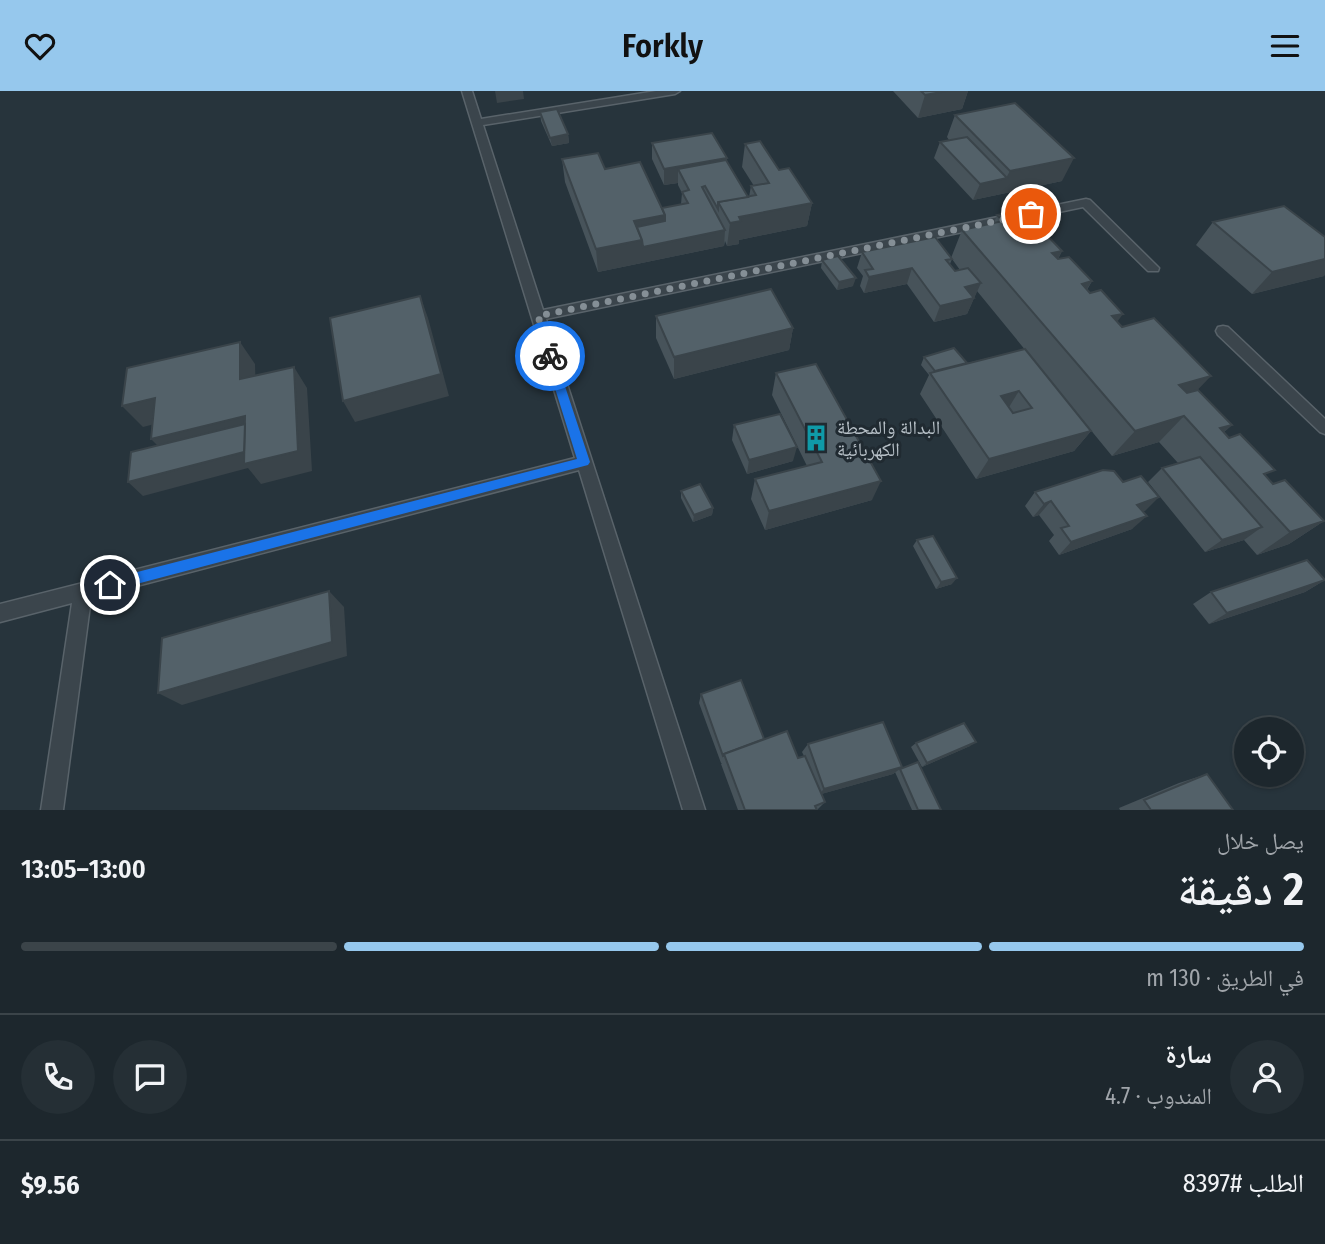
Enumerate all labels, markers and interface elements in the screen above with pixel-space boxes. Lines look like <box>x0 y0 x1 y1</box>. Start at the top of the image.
icon: heart <box>21 27 59 65</box>
text: Forkly <box>622 27 703 65</box>
icon: menu <box>1266 27 1304 65</box>
pin <box>1001 184 1061 244</box>
icon: bag <box>1012 195 1050 233</box>
courier <box>515 321 585 391</box>
icon: bike <box>531 337 569 375</box>
place label: البدالة والمحطة الكهربائية <box>837 416 940 461</box>
building icon: البدالة والمحطة الكهربائية <box>801 423 831 453</box>
pin <box>80 555 140 615</box>
icon: home <box>91 566 129 604</box>
map controls <box>1234 717 1304 787</box>
button: locate <box>1234 717 1304 787</box>
text: يصل خلال <box>1217 827 1304 855</box>
text: 13:00–13:05 <box>21 854 146 885</box>
text: 2 دقيقة <box>1177 862 1304 917</box>
text: في الطريق · 130 m <box>1146 964 1304 992</box>
text: سارة <box>1165 1039 1212 1070</box>
button: phone <box>21 1040 95 1114</box>
button: chat <box>113 1040 187 1114</box>
button: person <box>1230 1040 1304 1114</box>
text: المندوب · 4.7 <box>1105 1082 1212 1110</box>
text: الطلب #8397 <box>1183 1168 1304 1199</box>
text: $9.56 <box>21 1170 80 1201</box>

